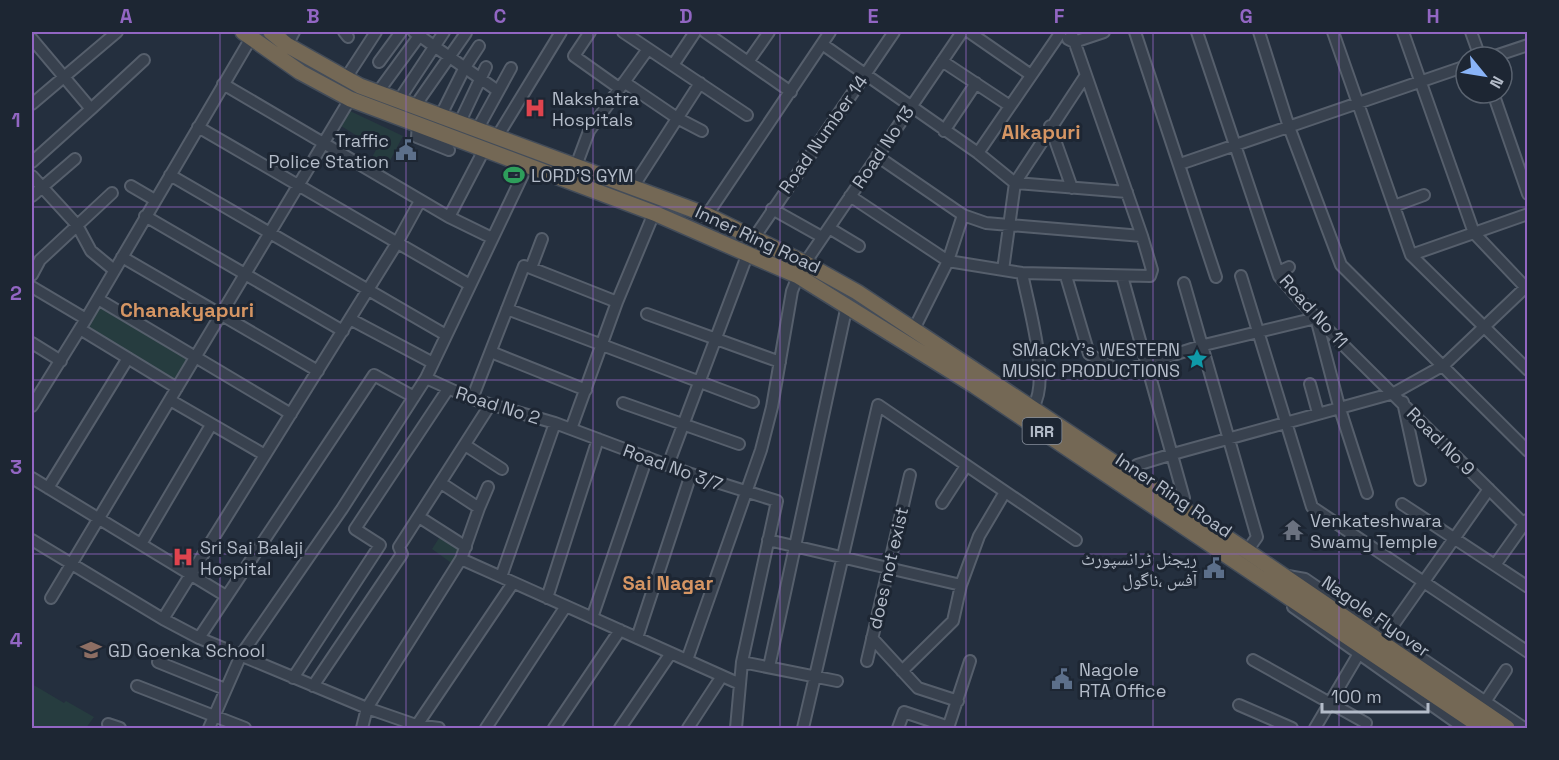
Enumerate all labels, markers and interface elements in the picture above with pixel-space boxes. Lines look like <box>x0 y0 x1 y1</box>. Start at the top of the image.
text: A <box>120 3 133 29</box>
text: B <box>306 3 320 29</box>
text: C <box>494 3 507 29</box>
text: D <box>679 3 693 29</box>
text: E <box>867 3 879 29</box>
text: F <box>1054 3 1065 29</box>
text: G <box>1239 3 1253 29</box>
text: H <box>1426 3 1440 29</box>
north arrow <box>1454 45 1514 105</box>
street label: Road Number 14 <box>774 70 872 198</box>
text: N <box>1485 72 1508 92</box>
place label: Nakshatra Hospitals <box>552 87 639 131</box>
hospital icon: Nakshatra Hospitals <box>523 96 547 120</box>
street label: Road No 13 <box>847 101 919 193</box>
text: 1 <box>11 107 21 133</box>
district label: Alkapuri <box>1002 119 1080 145</box>
place label: Traffic Police Station <box>269 129 389 173</box>
public building icon: Traffic Police Station <box>394 138 418 162</box>
sports icon: LORD'S GYM <box>502 163 526 187</box>
place label: LORD'S GYM <box>531 164 634 187</box>
street label: Inner Ring Road <box>692 200 824 278</box>
street label: Road No 11 <box>1275 269 1353 353</box>
text: 2 <box>10 280 22 306</box>
district label: Chanakyapuri <box>120 297 254 323</box>
place label: SMaCkY's WESTERN MUSIC PRODUCTIONS <box>1002 338 1180 382</box>
place icon: SMaCkY's WESTERN MUSIC PRODUCTIONS <box>1185 347 1209 371</box>
street label: Road No 2 <box>453 381 543 429</box>
street label: Road No 9 <box>1402 402 1480 480</box>
road number: IRR <box>1022 418 1062 444</box>
street label: Road No 3/7 <box>620 438 726 496</box>
street label: Inner Ring Road <box>1111 448 1237 542</box>
text: 3 <box>10 454 22 480</box>
street label: does not exist <box>863 505 913 631</box>
place label: Venkateshwara Swamy Temple <box>1310 509 1442 553</box>
temple icon: Venkateshwara Swamy Temple <box>1281 518 1305 542</box>
place label: Sri Sai Balaji Hospital <box>200 536 303 580</box>
hospital icon: Sri Sai Balaji Hospital <box>171 545 195 569</box>
place label: ریجنل ٹرانسپورٹ آفس ،ناگول <box>1081 547 1197 591</box>
public building icon: ریجنل ٹرانسپورٹ آفس ،ناگول <box>1202 556 1226 580</box>
district label: Sai Nagar <box>622 570 714 596</box>
street label: Nagole Flyover <box>1317 570 1435 662</box>
text: 4 <box>10 627 23 653</box>
school or university icon: GD Goenka School <box>79 638 103 662</box>
place label: GD Goenka School <box>108 639 265 662</box>
place label: Nagole RTA Office <box>1079 658 1166 702</box>
public building icon: Nagole RTA Office <box>1050 667 1074 691</box>
scale bar <box>1322 676 1428 714</box>
text: 100 m <box>1331 685 1382 708</box>

